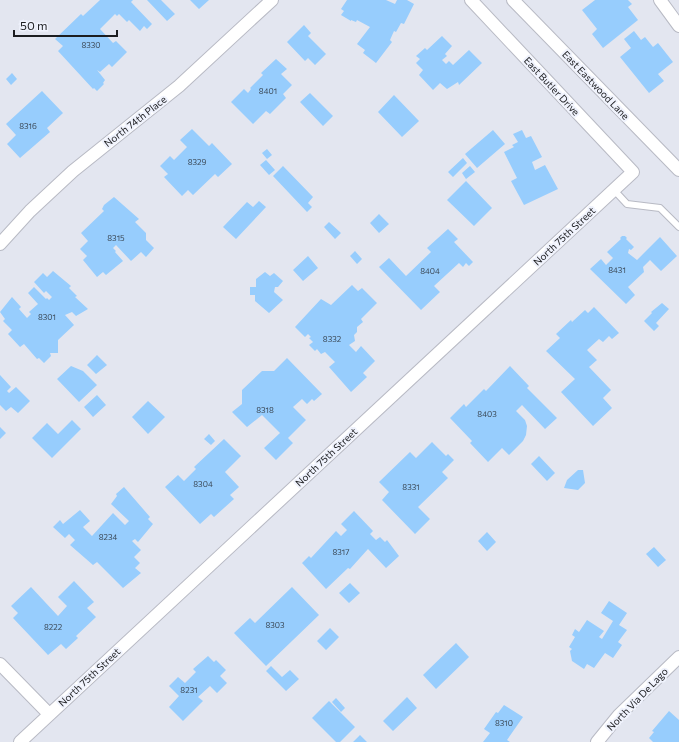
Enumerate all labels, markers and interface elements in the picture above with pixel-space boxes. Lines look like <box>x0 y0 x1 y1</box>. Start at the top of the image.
scale bar <box>14 12 117 38</box>
text: 50 m <box>20 18 48 32</box>
house number: 8330 <box>81 40 101 50</box>
street label: East Eastwood Lane <box>560 48 632 122</box>
street label: East Butler Drive <box>522 54 582 118</box>
house number: 8401 <box>259 86 277 96</box>
street label: North 74th Place <box>101 93 169 149</box>
house number: 8316 <box>19 121 37 131</box>
house number: 8329 <box>188 157 206 167</box>
street label: North 75th Street <box>531 204 597 268</box>
house number: 8315 <box>107 233 125 243</box>
house number: 8431 <box>608 265 626 275</box>
house number: 8404 <box>420 266 440 276</box>
house number: 8301 <box>38 312 56 322</box>
house number: 8332 <box>323 334 342 344</box>
house number: 8318 <box>256 405 274 415</box>
house number: 8403 <box>477 409 497 419</box>
street label: North 75th Street <box>293 425 359 489</box>
house number: 8304 <box>193 479 213 489</box>
house number: 8331 <box>402 482 420 492</box>
house number: 8234 <box>99 532 118 542</box>
house number: 8317 <box>332 547 350 557</box>
house number: 8303 <box>265 620 285 630</box>
house number: 8222 <box>44 622 63 632</box>
street label: North 75th Street <box>56 645 122 709</box>
street label: North Via De Lago <box>604 665 670 733</box>
house number: 8231 <box>180 685 198 695</box>
house number: 8310 <box>495 718 513 728</box>

